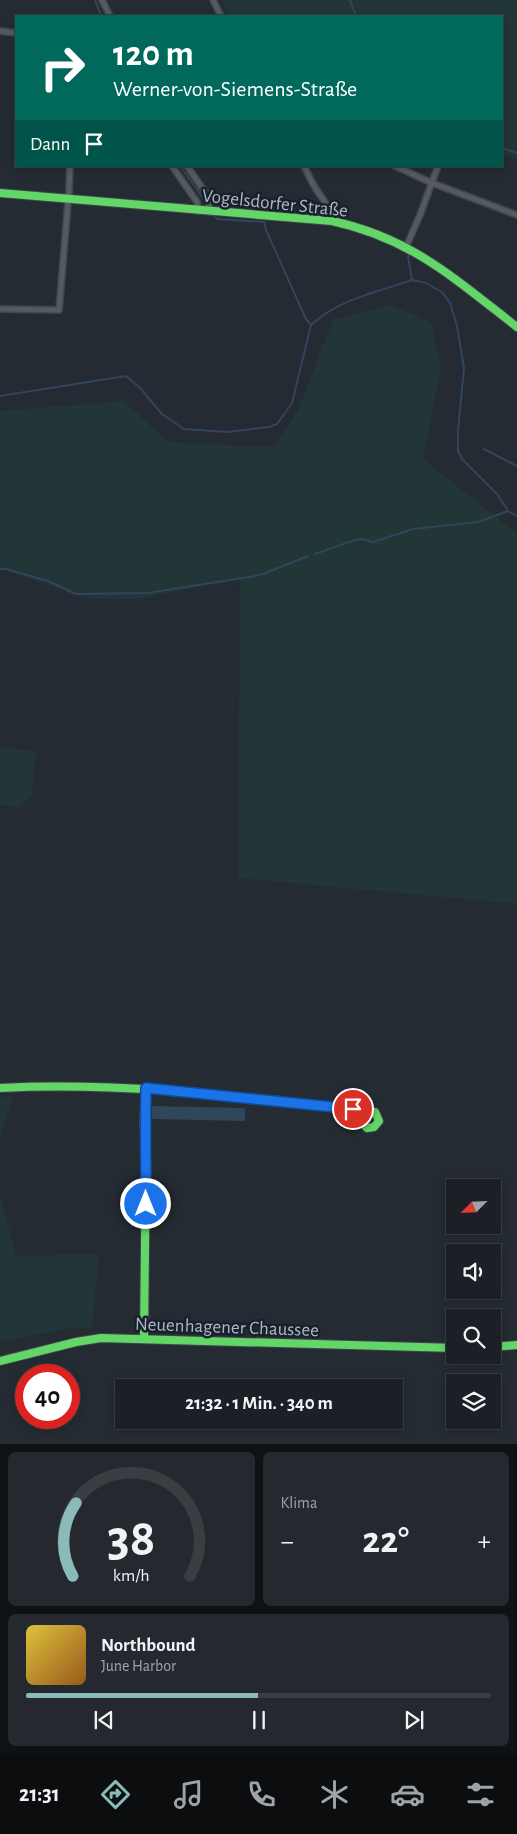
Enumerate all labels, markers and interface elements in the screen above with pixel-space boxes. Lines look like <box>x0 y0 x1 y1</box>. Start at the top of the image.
icon: right <box>30 35 95 100</box>
text: 120 m <box>113 37 194 72</box>
text: Werner-von-Siemens-Straße <box>113 78 357 100</box>
icon: arrive <box>80 130 108 158</box>
text: Dann <box>30 135 70 154</box>
street label: Vogelsdorfer Straße <box>201 186 349 221</box>
pin <box>332 1088 374 1130</box>
icon: arrive <box>339 1095 367 1123</box>
position arrow <box>119 1177 171 1229</box>
north arrow <box>446 1179 501 1234</box>
map controls <box>446 1179 501 1429</box>
button: sound <box>446 1244 501 1299</box>
button: search <box>446 1309 501 1364</box>
street label: Neuenhagener Chaussee <box>135 1315 319 1340</box>
speed limit sign: 40 <box>15 1364 80 1429</box>
button: layers <box>446 1374 501 1429</box>
text: 21:32 · 1 Min. · 340 m <box>185 1394 333 1413</box>
text: Klima <box>281 1495 317 1511</box>
text: 38 <box>107 1513 155 1565</box>
text: 22° <box>362 1522 409 1560</box>
text: − <box>281 1528 294 1556</box>
text: + <box>478 1528 491 1556</box>
text: km/h <box>113 1567 150 1585</box>
text: Northbound <box>101 1636 196 1655</box>
text: June Harbor <box>101 1658 176 1674</box>
icon: previous <box>90 1706 118 1734</box>
icon: pause <box>245 1706 273 1734</box>
icon: next <box>400 1706 428 1734</box>
icon: directions <box>98 1777 133 1812</box>
icon: music <box>171 1777 206 1812</box>
icon: phone <box>244 1777 279 1812</box>
icon: climate <box>317 1777 352 1812</box>
icon: car <box>390 1777 425 1812</box>
icon: filters <box>463 1777 498 1812</box>
text: 21:31 <box>19 1783 60 1805</box>

